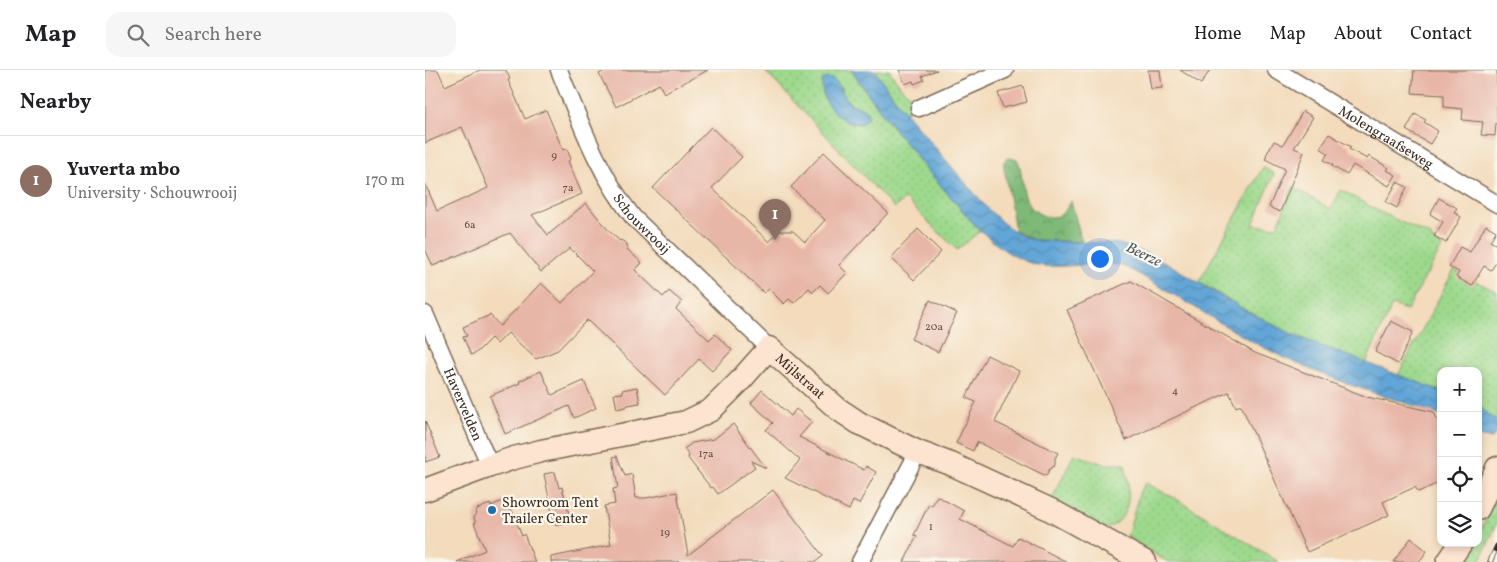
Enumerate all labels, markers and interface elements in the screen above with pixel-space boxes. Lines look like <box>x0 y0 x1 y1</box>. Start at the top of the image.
search box <box>106 12 456 57</box>
text: Map <box>25 18 76 52</box>
icon: search <box>124 21 152 49</box>
text: Search here <box>164 22 262 48</box>
text: Home <box>1194 22 1242 47</box>
text: Map <box>1270 22 1306 47</box>
text: About <box>1334 22 1382 47</box>
text: Contact <box>1410 22 1472 47</box>
text: Nearby <box>20 88 91 117</box>
street label: Molengraafseweg <box>1334 102 1437 174</box>
house number: 9 <box>551 149 557 164</box>
text: Yuverta mbo <box>67 157 180 183</box>
text: 1 <box>33 170 39 192</box>
text: 170 m <box>365 170 405 192</box>
house number: 7a <box>563 181 574 196</box>
text: University · Schouwrooij <box>67 183 237 205</box>
street label: Schouwrooij <box>608 190 674 259</box>
pin: 1 <box>759 199 791 240</box>
house number: 6a <box>464 218 476 233</box>
water label: Beerze <box>1122 238 1165 273</box>
your location <box>1087 246 1113 272</box>
house number: 20a <box>925 320 943 335</box>
street label: Mijlstraat <box>770 350 829 404</box>
street label: Havervelden <box>438 365 486 444</box>
map controls <box>1437 367 1482 547</box>
button: + <box>1437 367 1482 412</box>
house number: 4 <box>1172 384 1179 399</box>
button: − <box>1437 412 1482 457</box>
house number: 17a <box>698 447 714 462</box>
button: locate <box>1437 457 1482 502</box>
place label: Showroom Tent Trailer Center <box>502 494 599 529</box>
button: layers <box>1437 502 1482 547</box>
marker: Showroom Tent Trailer Center <box>486 504 498 516</box>
house number: 1 <box>929 520 933 535</box>
house number: 19 <box>660 526 670 541</box>

